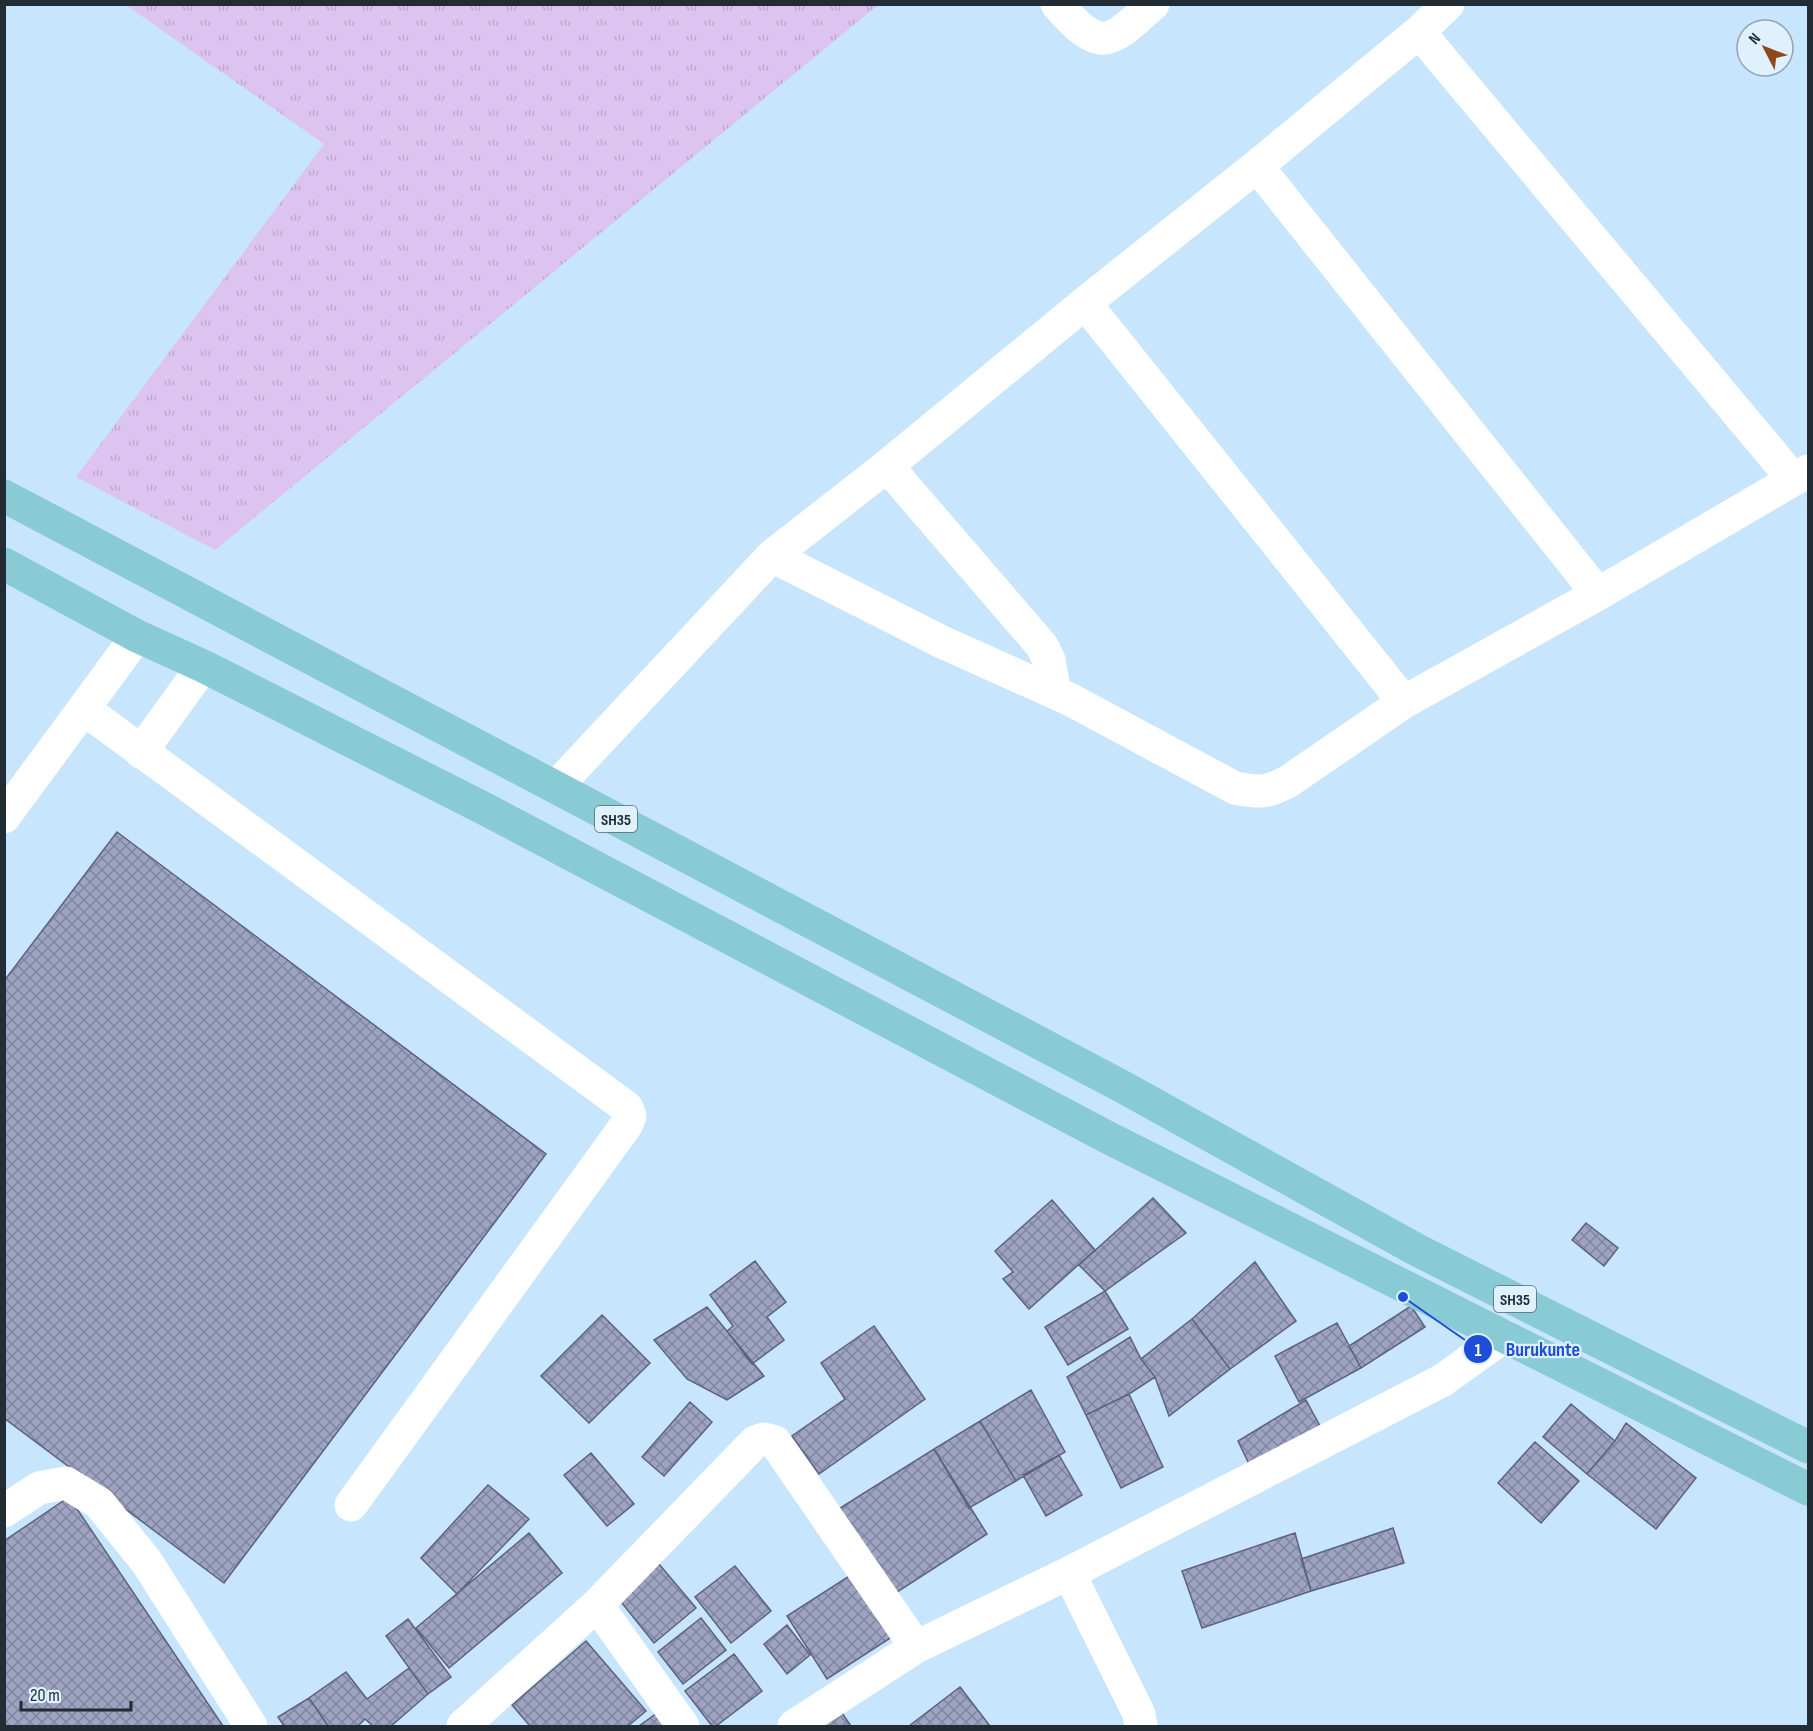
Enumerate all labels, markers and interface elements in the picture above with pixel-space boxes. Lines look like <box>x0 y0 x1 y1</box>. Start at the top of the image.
north arrow <box>1735 18 1795 78</box>
text: N <box>1745 29 1765 48</box>
road number: SH35 <box>595 806 637 832</box>
road number: SH35 <box>1494 1286 1536 1312</box>
callout: Burukunte <box>1463 1330 1592 1368</box>
text: Burukunte <box>1506 1338 1580 1362</box>
text: 1 <box>1474 1340 1482 1361</box>
scale bar <box>21 1674 130 1712</box>
text: 20 m <box>30 1685 60 1706</box>

